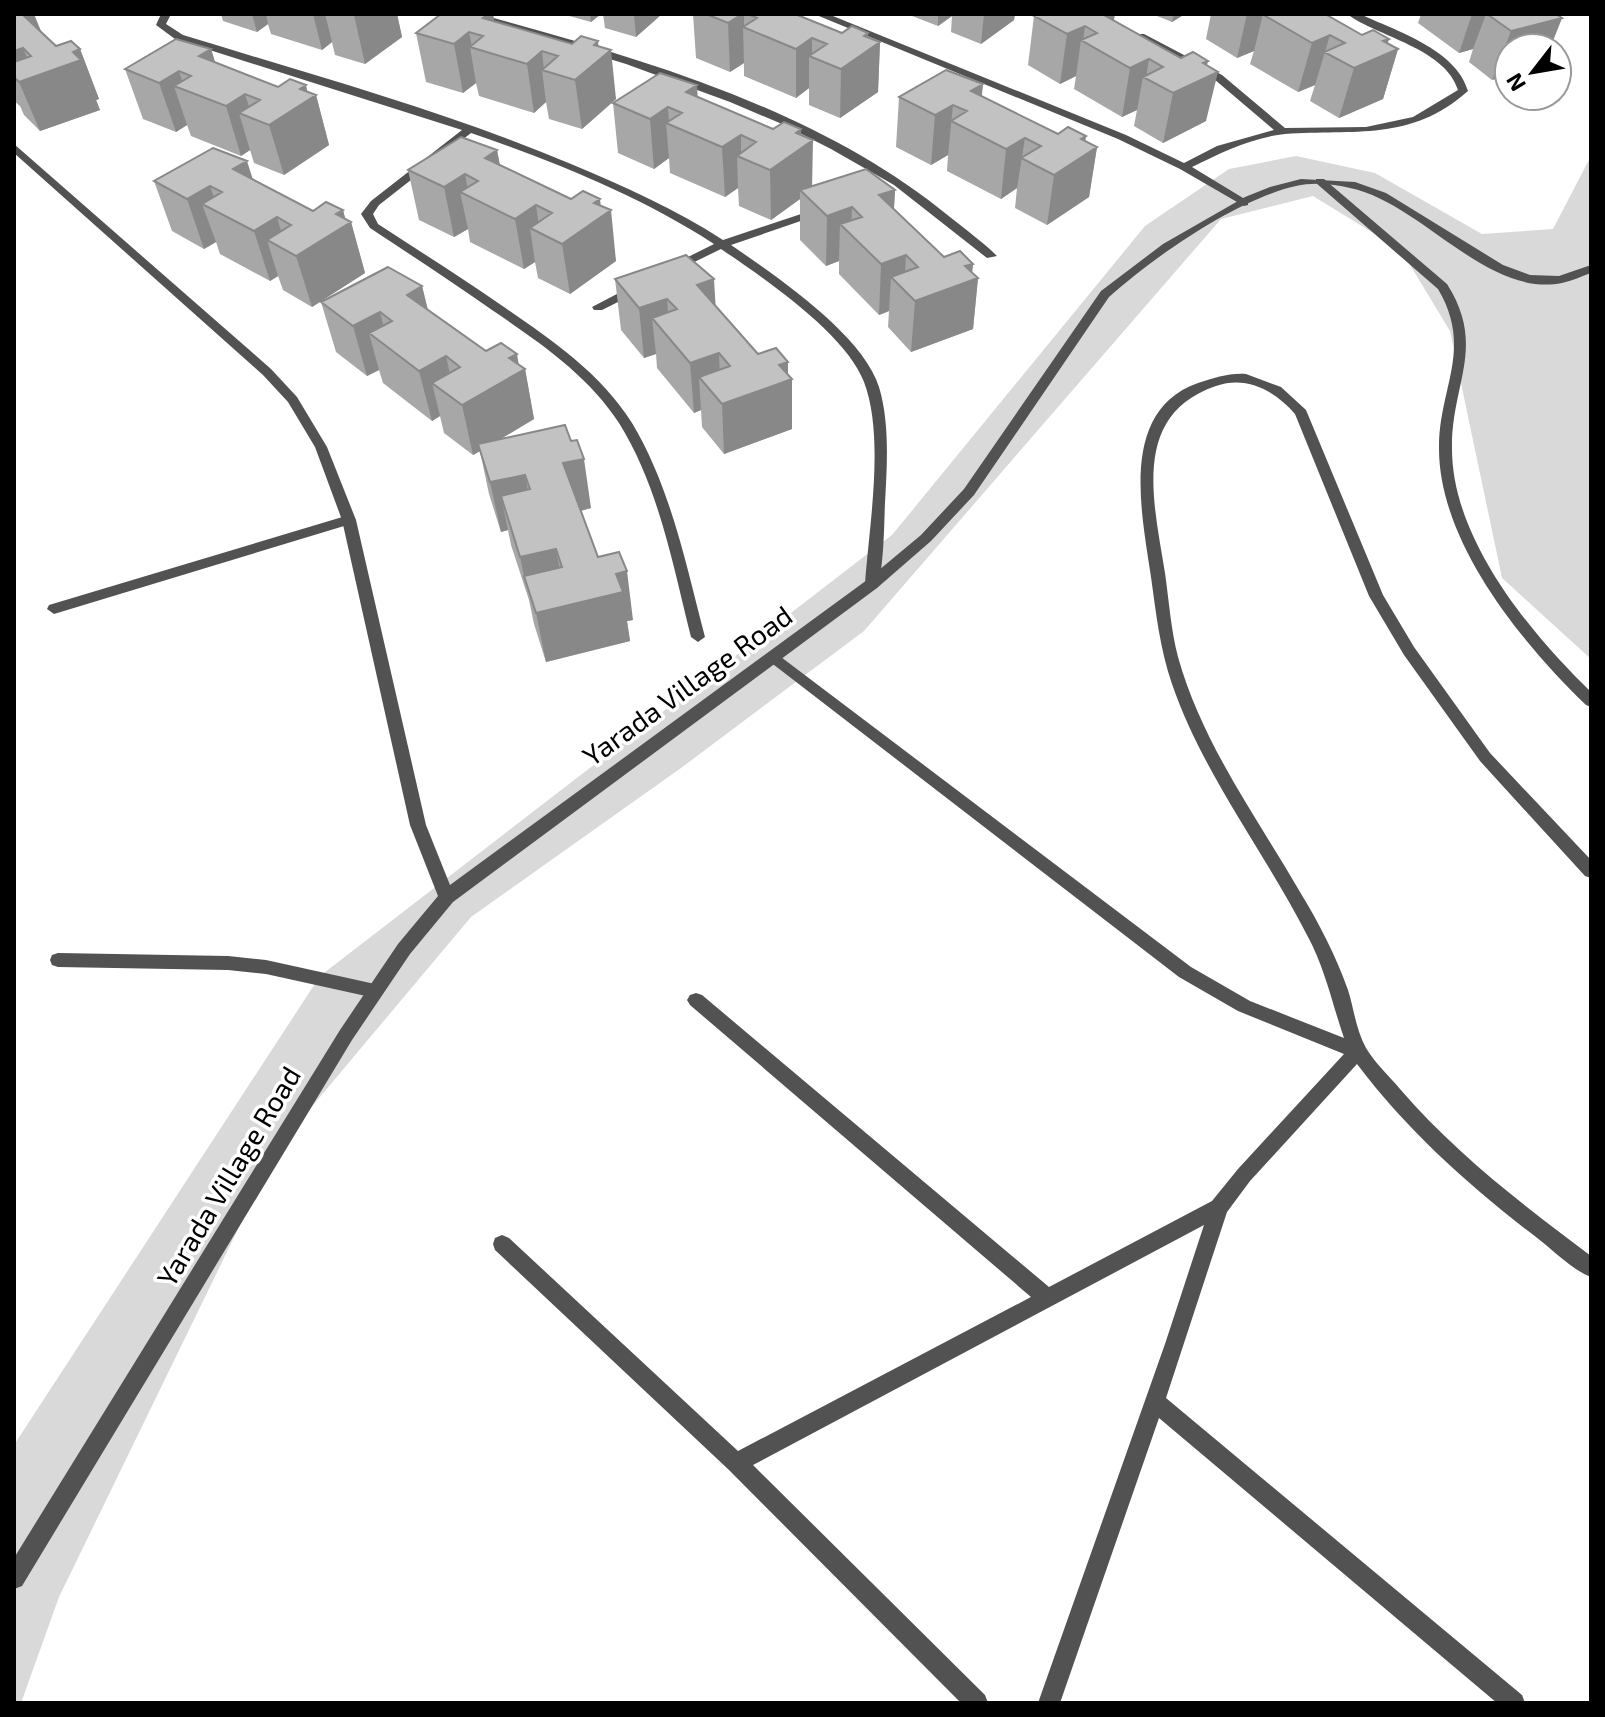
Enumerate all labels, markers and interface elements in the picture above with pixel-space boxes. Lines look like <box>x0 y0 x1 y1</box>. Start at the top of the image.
north arrow <box>1493 32 1573 112</box>
text: N <box>1500 69 1530 96</box>
street label: Yarada Village Road <box>576 598 798 772</box>
street label: Yarada Village Road <box>149 1060 307 1292</box>

